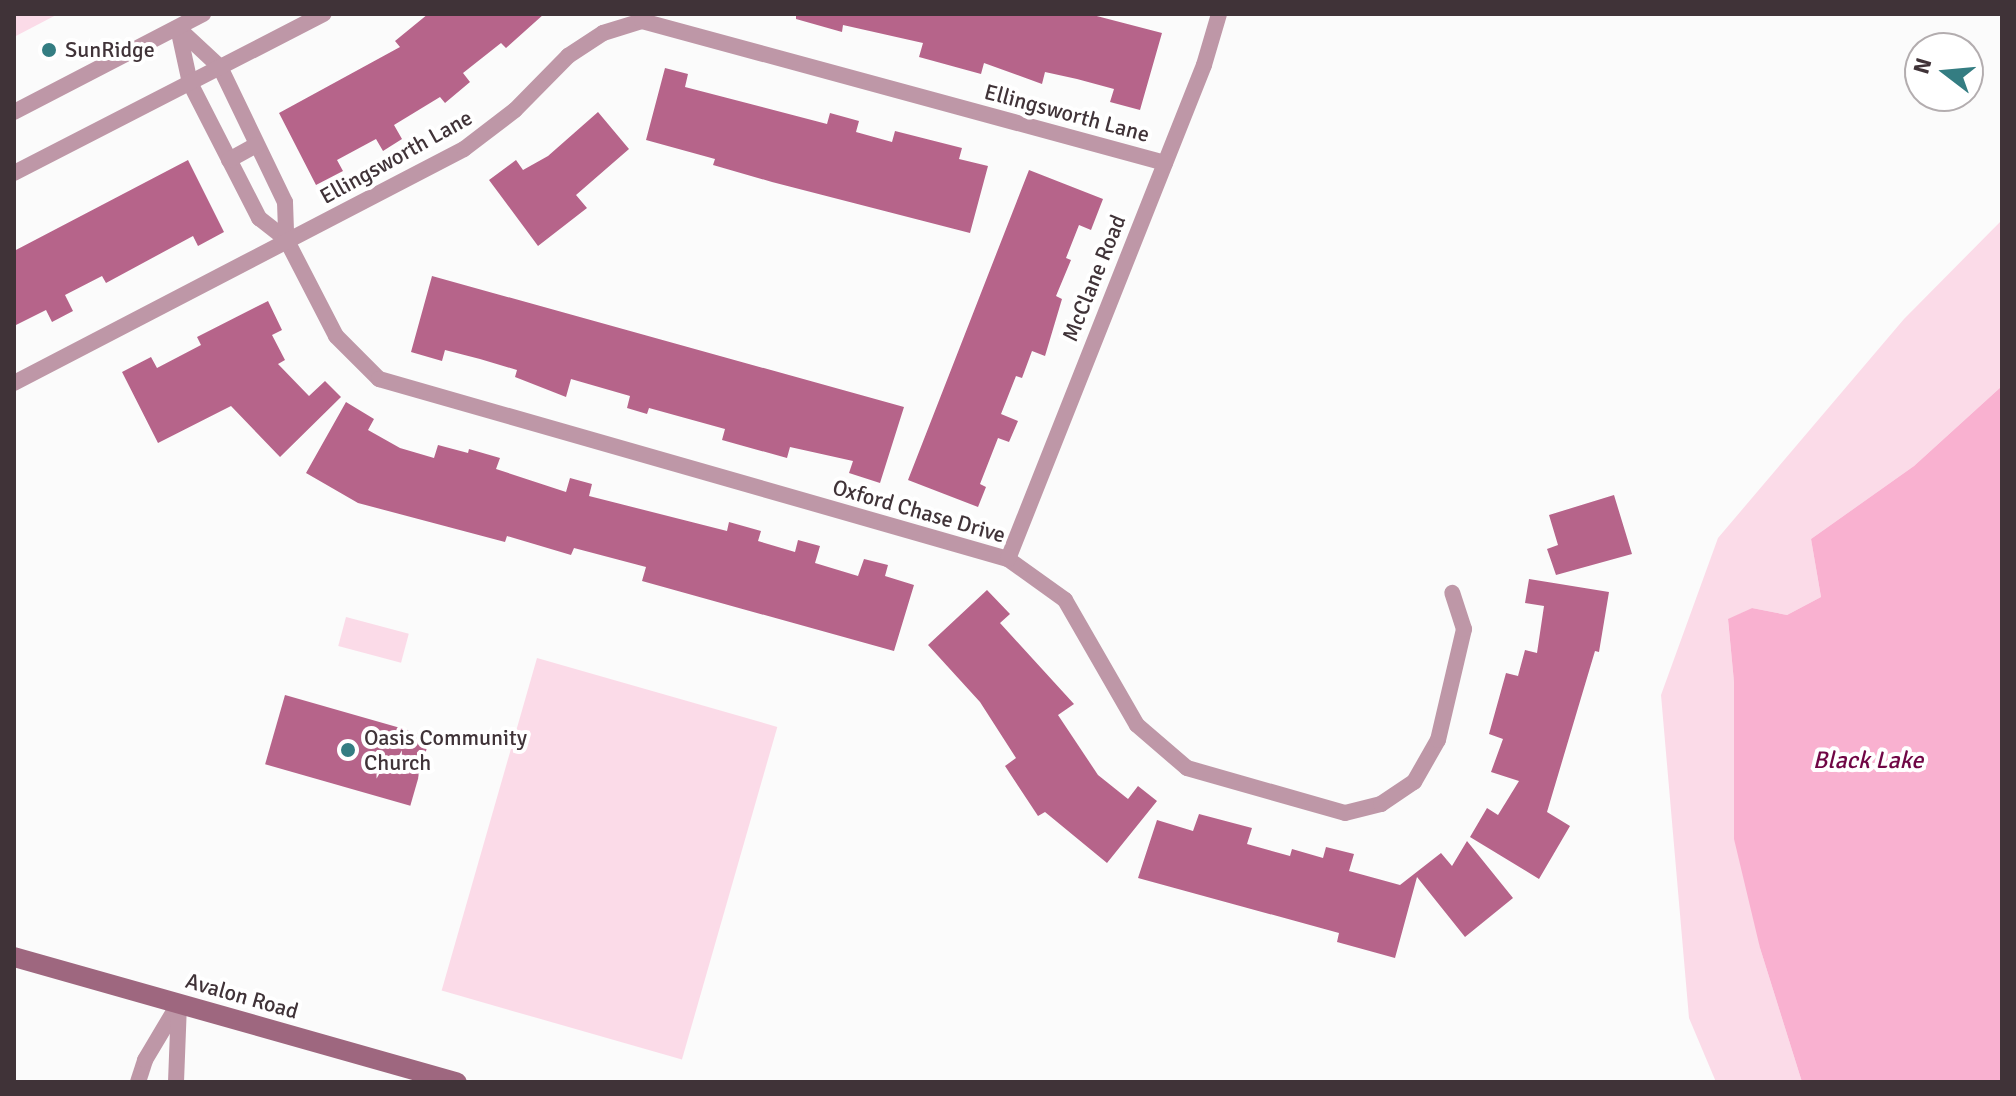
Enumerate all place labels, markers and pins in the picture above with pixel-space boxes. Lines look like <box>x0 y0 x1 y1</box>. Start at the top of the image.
place label: SunRidge <box>65 37 155 63</box>
marker: SunRidge <box>40 41 58 59</box>
place label: Oasis Community Church <box>364 724 527 776</box>
marker: Oasis Community Church <box>339 741 357 759</box>

